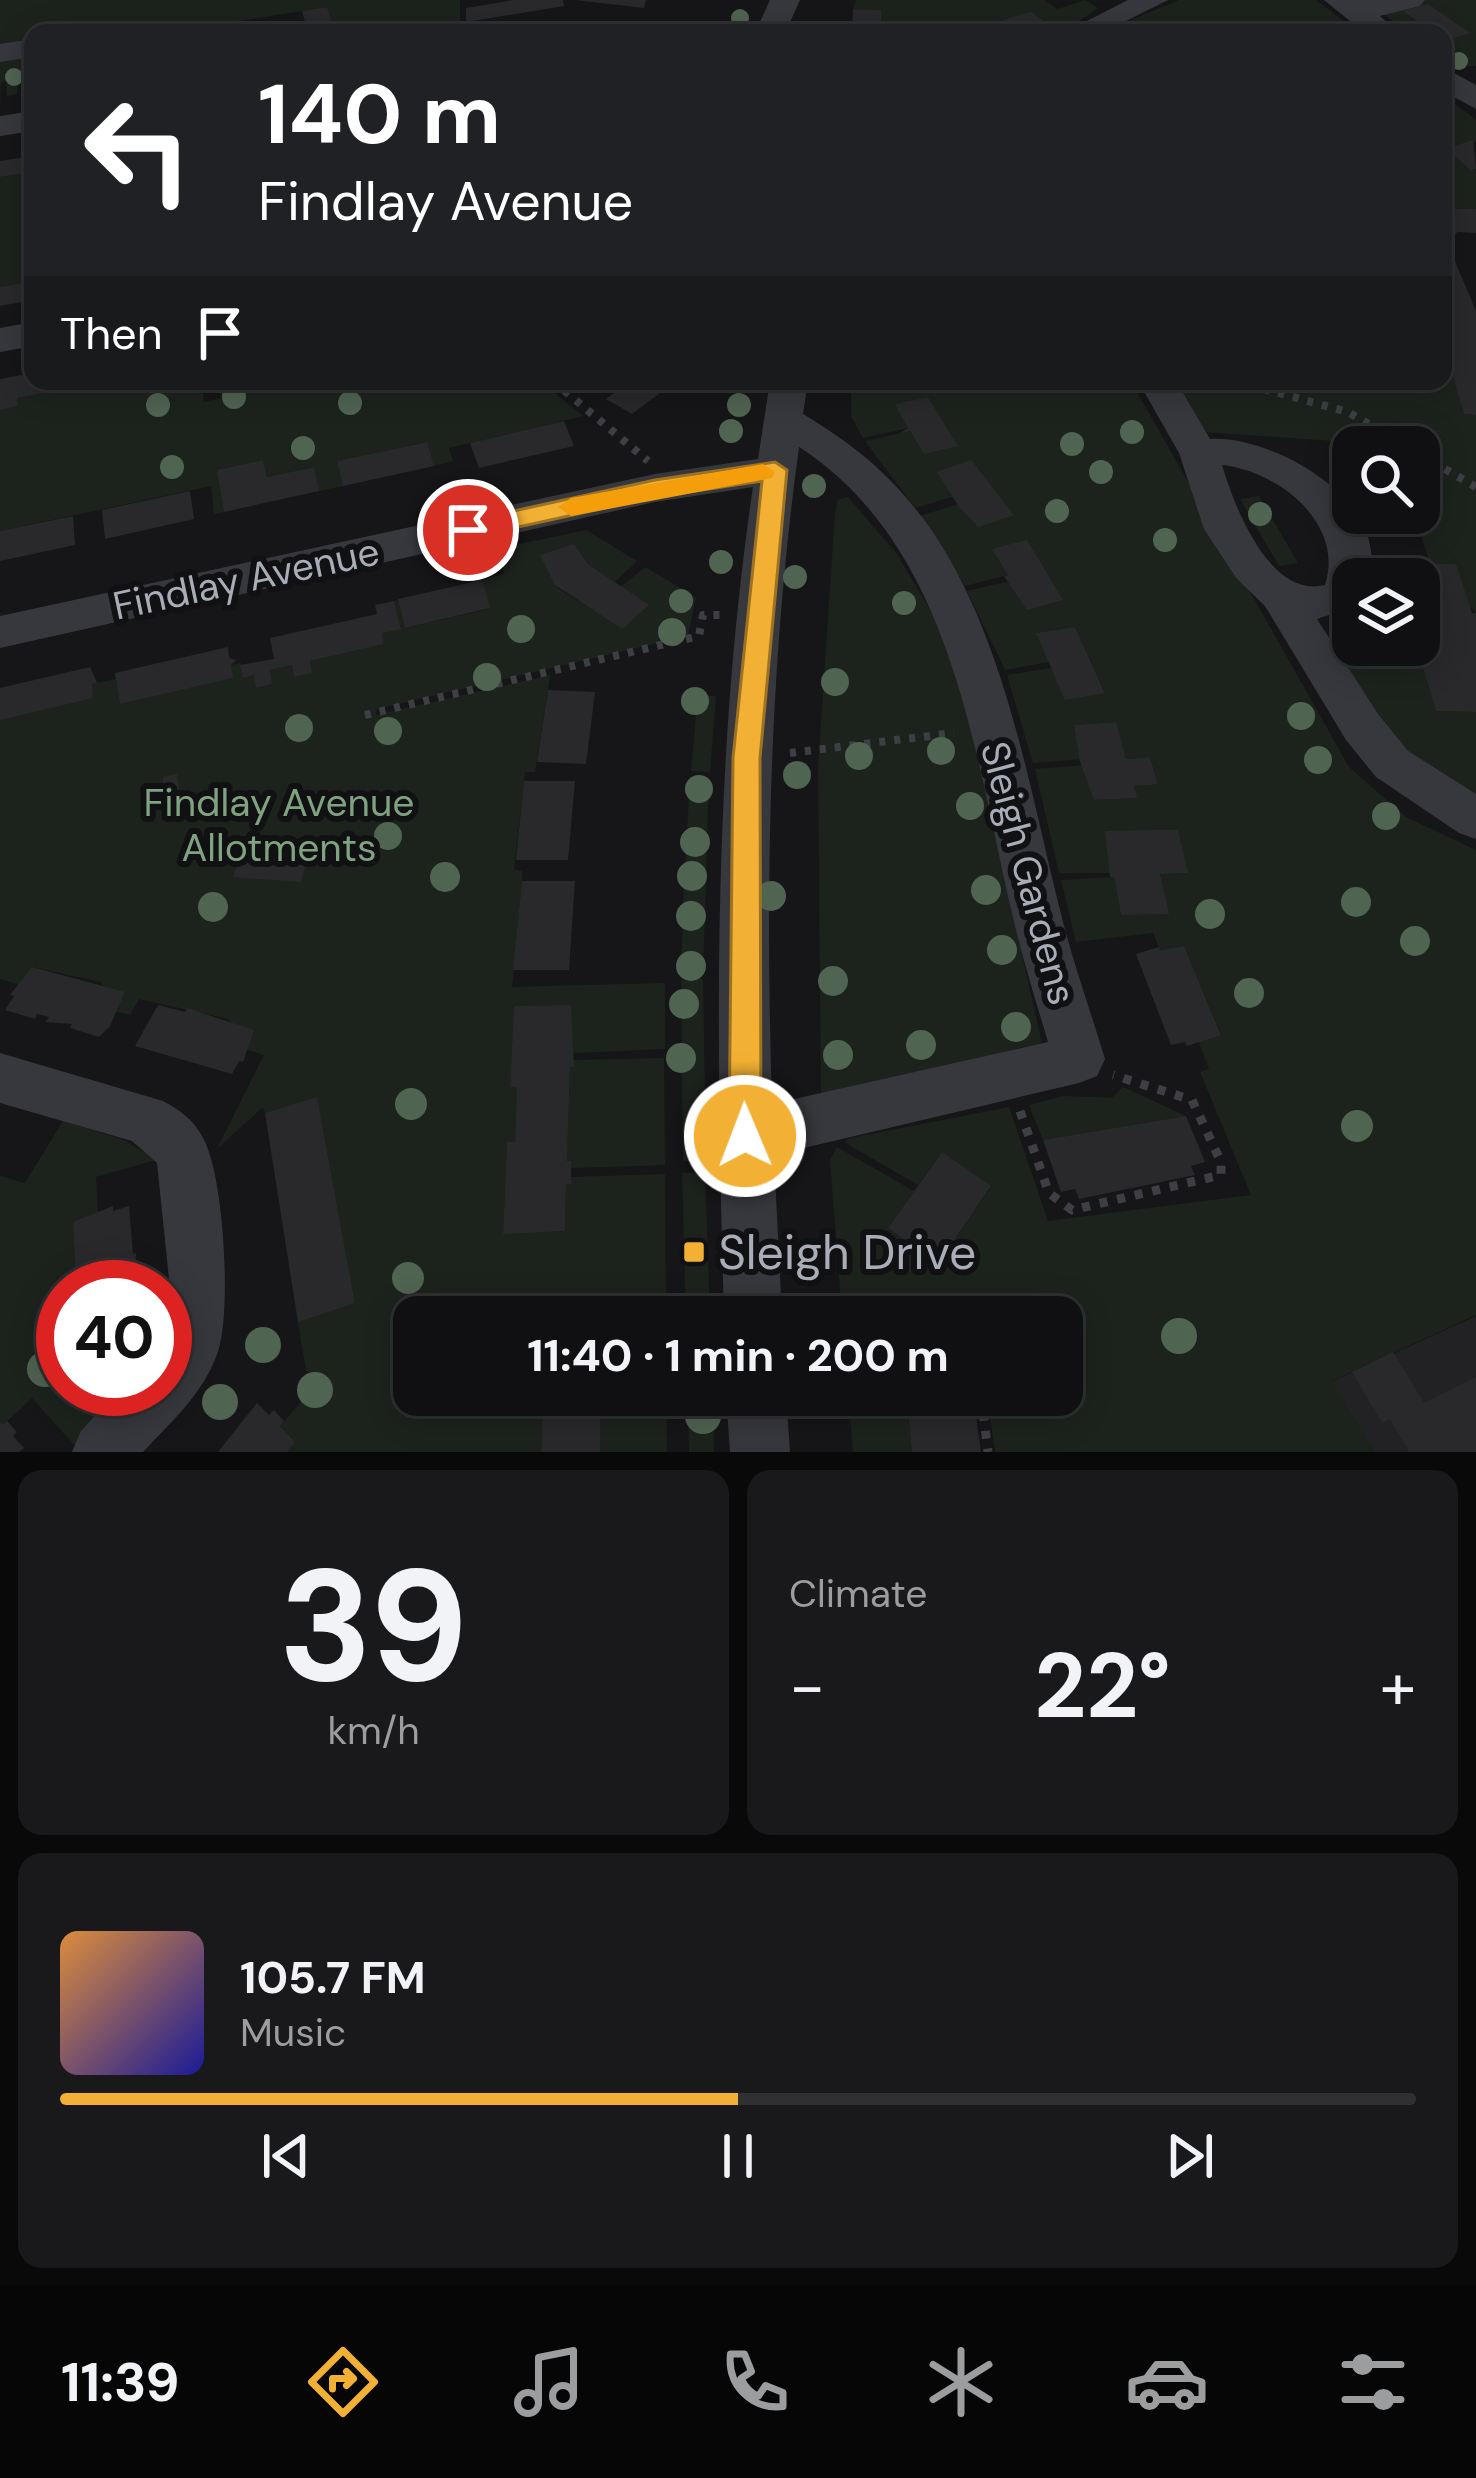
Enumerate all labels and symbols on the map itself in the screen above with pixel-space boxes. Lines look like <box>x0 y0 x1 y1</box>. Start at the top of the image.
pin <box>417 479 519 581</box>
street label: Findlay Avenue <box>108 525 384 632</box>
street label: Sleigh Gardens <box>969 736 1088 1010</box>
park label: Findlay Avenue Allotments <box>144 777 414 873</box>
position arrow <box>682 1073 808 1199</box>
place label: Sleigh Drive <box>718 1221 976 1284</box>
marker: Sleigh Drive <box>681 1239 707 1265</box>
speed limit sign: 40 <box>36 1260 192 1416</box>

